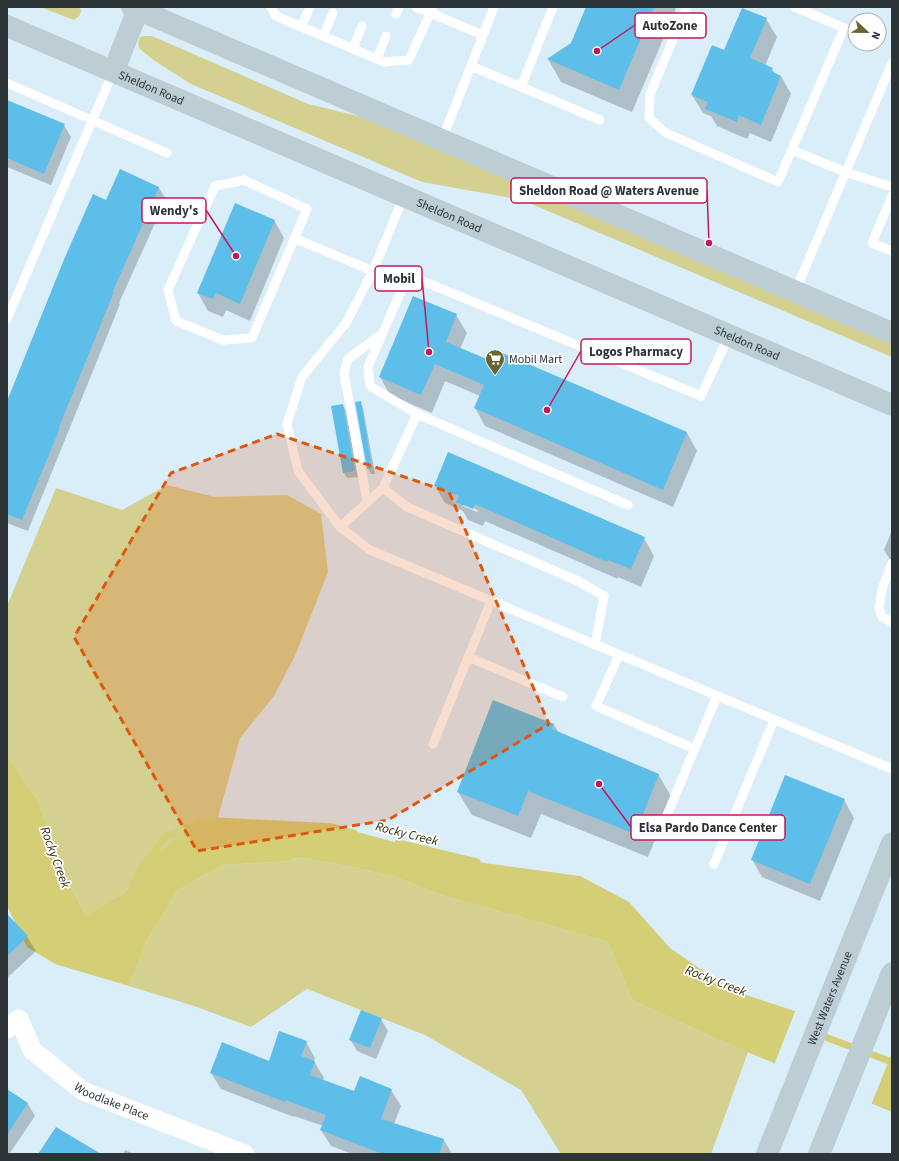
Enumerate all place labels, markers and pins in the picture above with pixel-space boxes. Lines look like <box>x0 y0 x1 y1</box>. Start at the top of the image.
callout: AutoZone <box>635 13 706 38</box>
callout: Sheldon Road @ Waters Avenue <box>511 178 707 203</box>
callout: Wendy's <box>142 198 206 223</box>
callout: Mobil <box>375 266 422 291</box>
callout: Logos Pharmacy <box>581 339 691 364</box>
supermarket icon: Mobil Mart <box>484 348 506 376</box>
place label: Mobil Mart <box>509 351 562 368</box>
callout: Elsa Pardo Dance Center <box>631 815 785 840</box>

